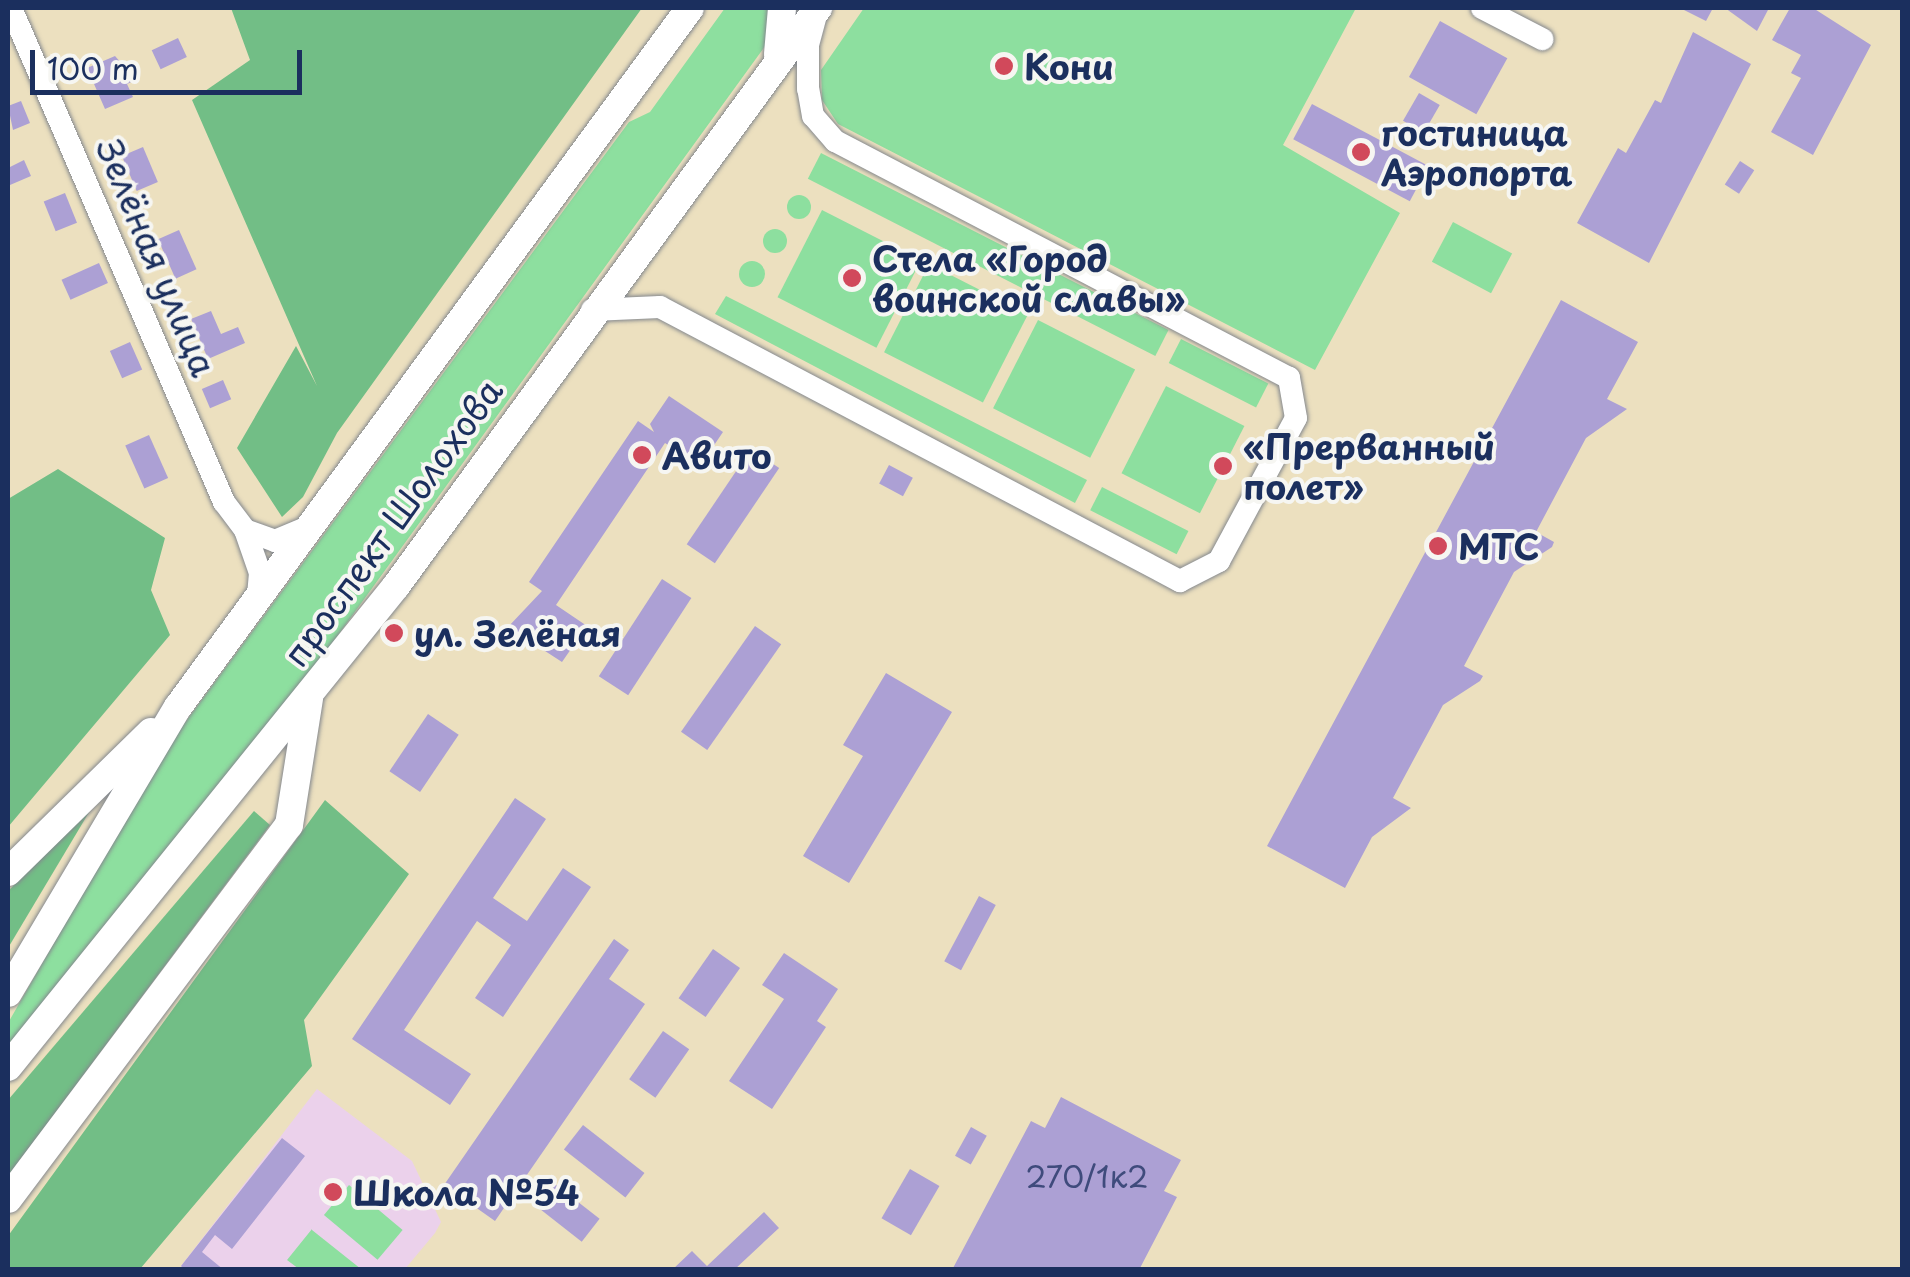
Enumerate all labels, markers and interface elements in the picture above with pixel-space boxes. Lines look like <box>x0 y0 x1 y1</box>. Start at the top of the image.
scale bar <box>35 30 308 92</box>
text: 100 m <box>47 45 139 90</box>
place label: Кони <box>1024 45 1114 87</box>
marker: Кони <box>993 55 1015 77</box>
place label: гостиница Аэропорта <box>1381 111 1573 193</box>
street label: Зелёная улица <box>88 131 226 383</box>
marker: гостиница Аэропорта <box>1350 141 1372 163</box>
place label: Стела «Город воинской славы» <box>872 237 1185 319</box>
marker: Стела «Город воинской славы» <box>841 267 863 289</box>
street label: проспект Шолохова <box>273 370 511 674</box>
place label: «Пpepвaнный пoлeт» <box>1243 425 1495 507</box>
place label: Авито <box>662 434 772 476</box>
marker: Авито <box>631 444 653 466</box>
marker: «Пpepвaнный пoлeт» <box>1212 455 1234 477</box>
place label: МТС <box>1458 525 1539 567</box>
marker: МТС <box>1427 535 1449 557</box>
place label: ул. Зелёная <box>414 612 622 654</box>
marker: ул. Зелёная <box>383 622 405 644</box>
house number: 270/1к2 <box>1025 1158 1149 1194</box>
place label: Школа №54 <box>353 1171 581 1213</box>
marker: Школа №54 <box>322 1181 344 1203</box>

